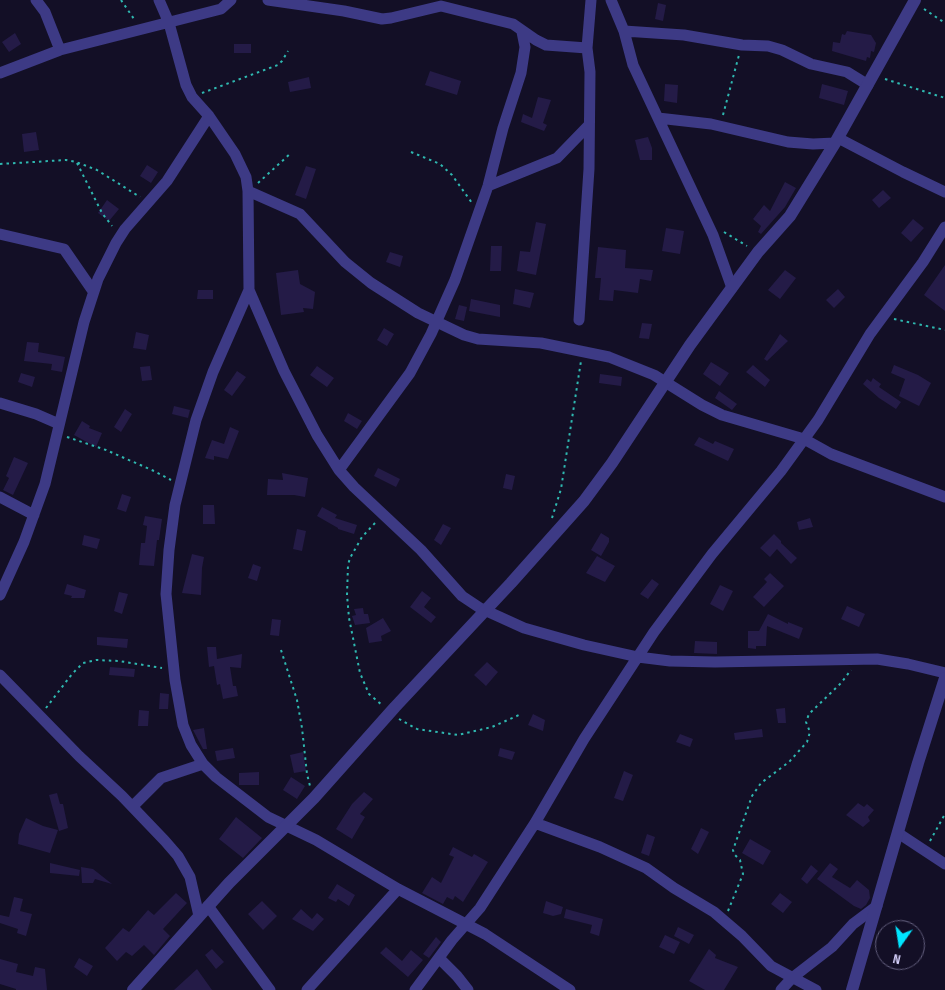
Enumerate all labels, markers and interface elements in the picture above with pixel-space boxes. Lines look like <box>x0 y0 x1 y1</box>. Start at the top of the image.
north arrow <box>875 920 925 970</box>
text: N <box>891 950 902 968</box>

